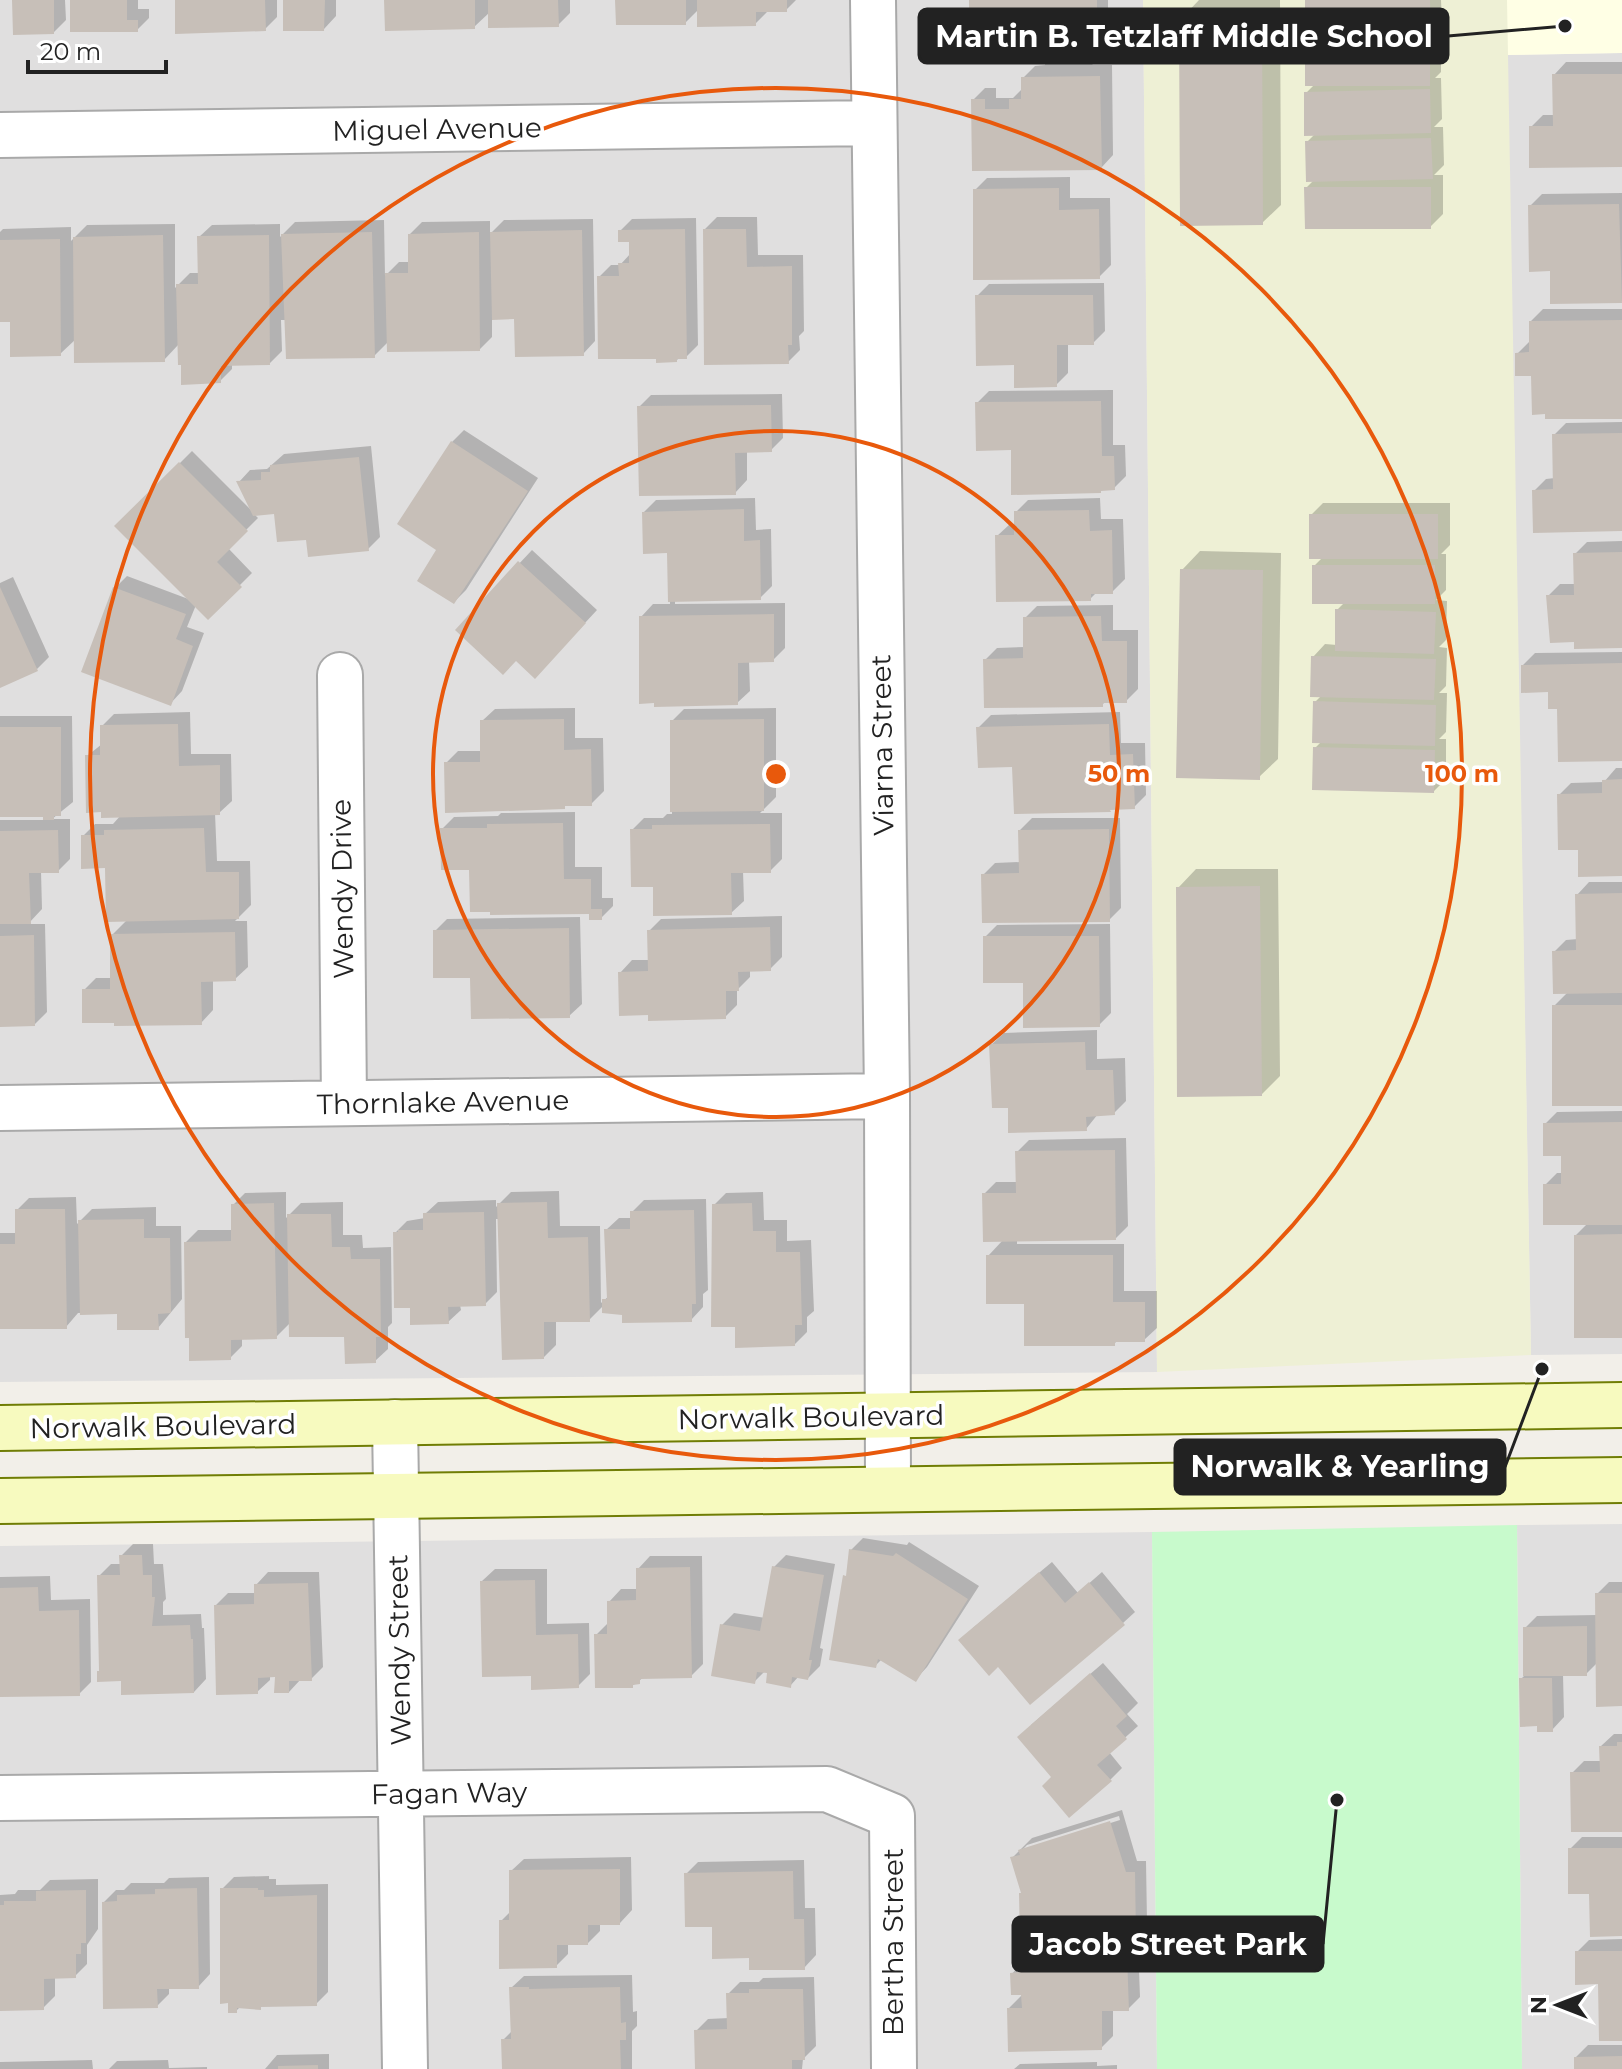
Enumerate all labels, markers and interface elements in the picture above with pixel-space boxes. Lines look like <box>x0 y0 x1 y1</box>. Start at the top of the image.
callout: Martin B. Tetzlaff Middle School <box>919 9 1448 63</box>
text: Martin B. Tetzlaff Middle School <box>935 18 1433 55</box>
scale bar <box>28 24 166 74</box>
text: 20 m <box>40 37 101 66</box>
street label: Miguel Avenue <box>332 110 542 148</box>
street label: Viarna Street <box>863 654 901 836</box>
text: 50 m <box>1088 759 1150 788</box>
text: 100 m <box>1425 759 1499 788</box>
centre of rings <box>762 760 790 788</box>
street label: Wendy Drive <box>323 799 361 979</box>
street label: Thornlake Avenue <box>316 1083 570 1121</box>
street label: Norwalk Boulevard <box>677 1398 945 1436</box>
street label: Norwalk Boulevard <box>29 1407 297 1445</box>
callout: Norwalk & Yearling <box>1175 1440 1505 1494</box>
text: Norwalk & Yearling <box>1191 1448 1489 1485</box>
street label: Wendy Street <box>380 1554 418 1746</box>
street label: Fagan Way <box>371 1775 528 1811</box>
street label: Bertha Street <box>876 1848 910 2036</box>
callout: Jacob Street Park <box>1013 1917 1323 1971</box>
text: Jacob Street Park <box>1028 1926 1307 1963</box>
north arrow <box>1518 1965 1598 2045</box>
text: N <box>1525 1996 1552 2014</box>

